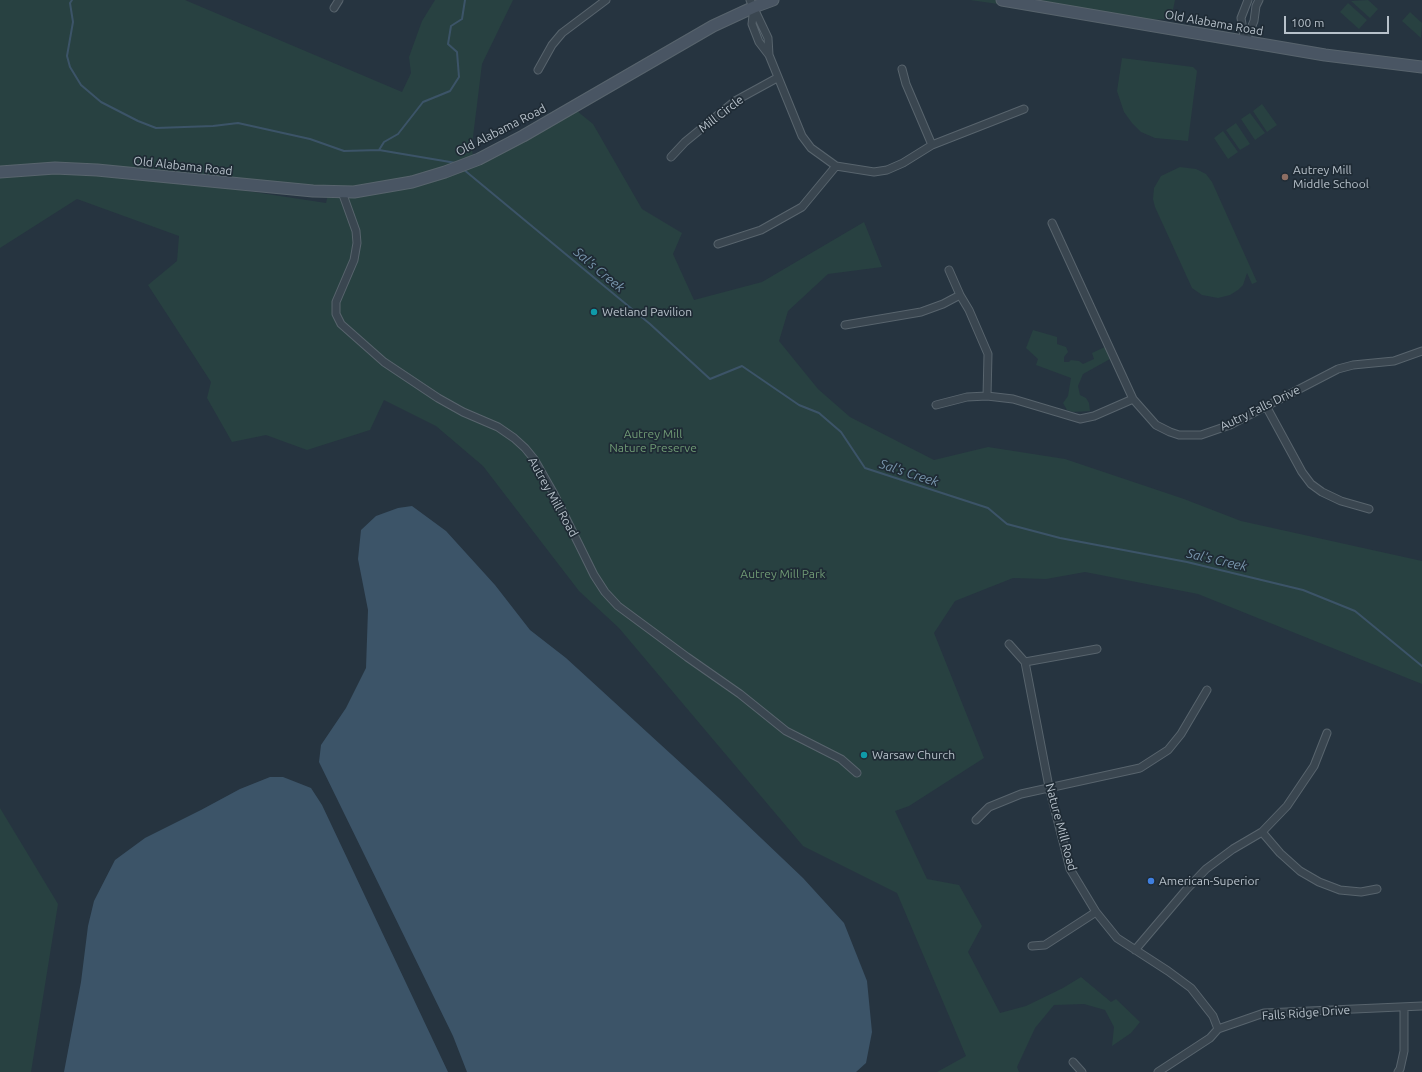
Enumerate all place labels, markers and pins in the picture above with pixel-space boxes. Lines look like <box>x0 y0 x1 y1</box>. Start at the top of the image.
place label: Autrey Mill Middle School <box>1293 163 1369 191</box>
marker: Autrey Mill Middle School <box>1280 172 1290 182</box>
place label: Wetland Pavilion <box>602 305 692 319</box>
marker: Wetland Pavilion <box>589 307 599 317</box>
place label: Warsaw Church <box>872 748 955 762</box>
marker: Warsaw Church <box>859 750 869 760</box>
place label: American-Superior <box>1159 874 1259 888</box>
marker: American-Superior <box>1146 876 1156 886</box>

